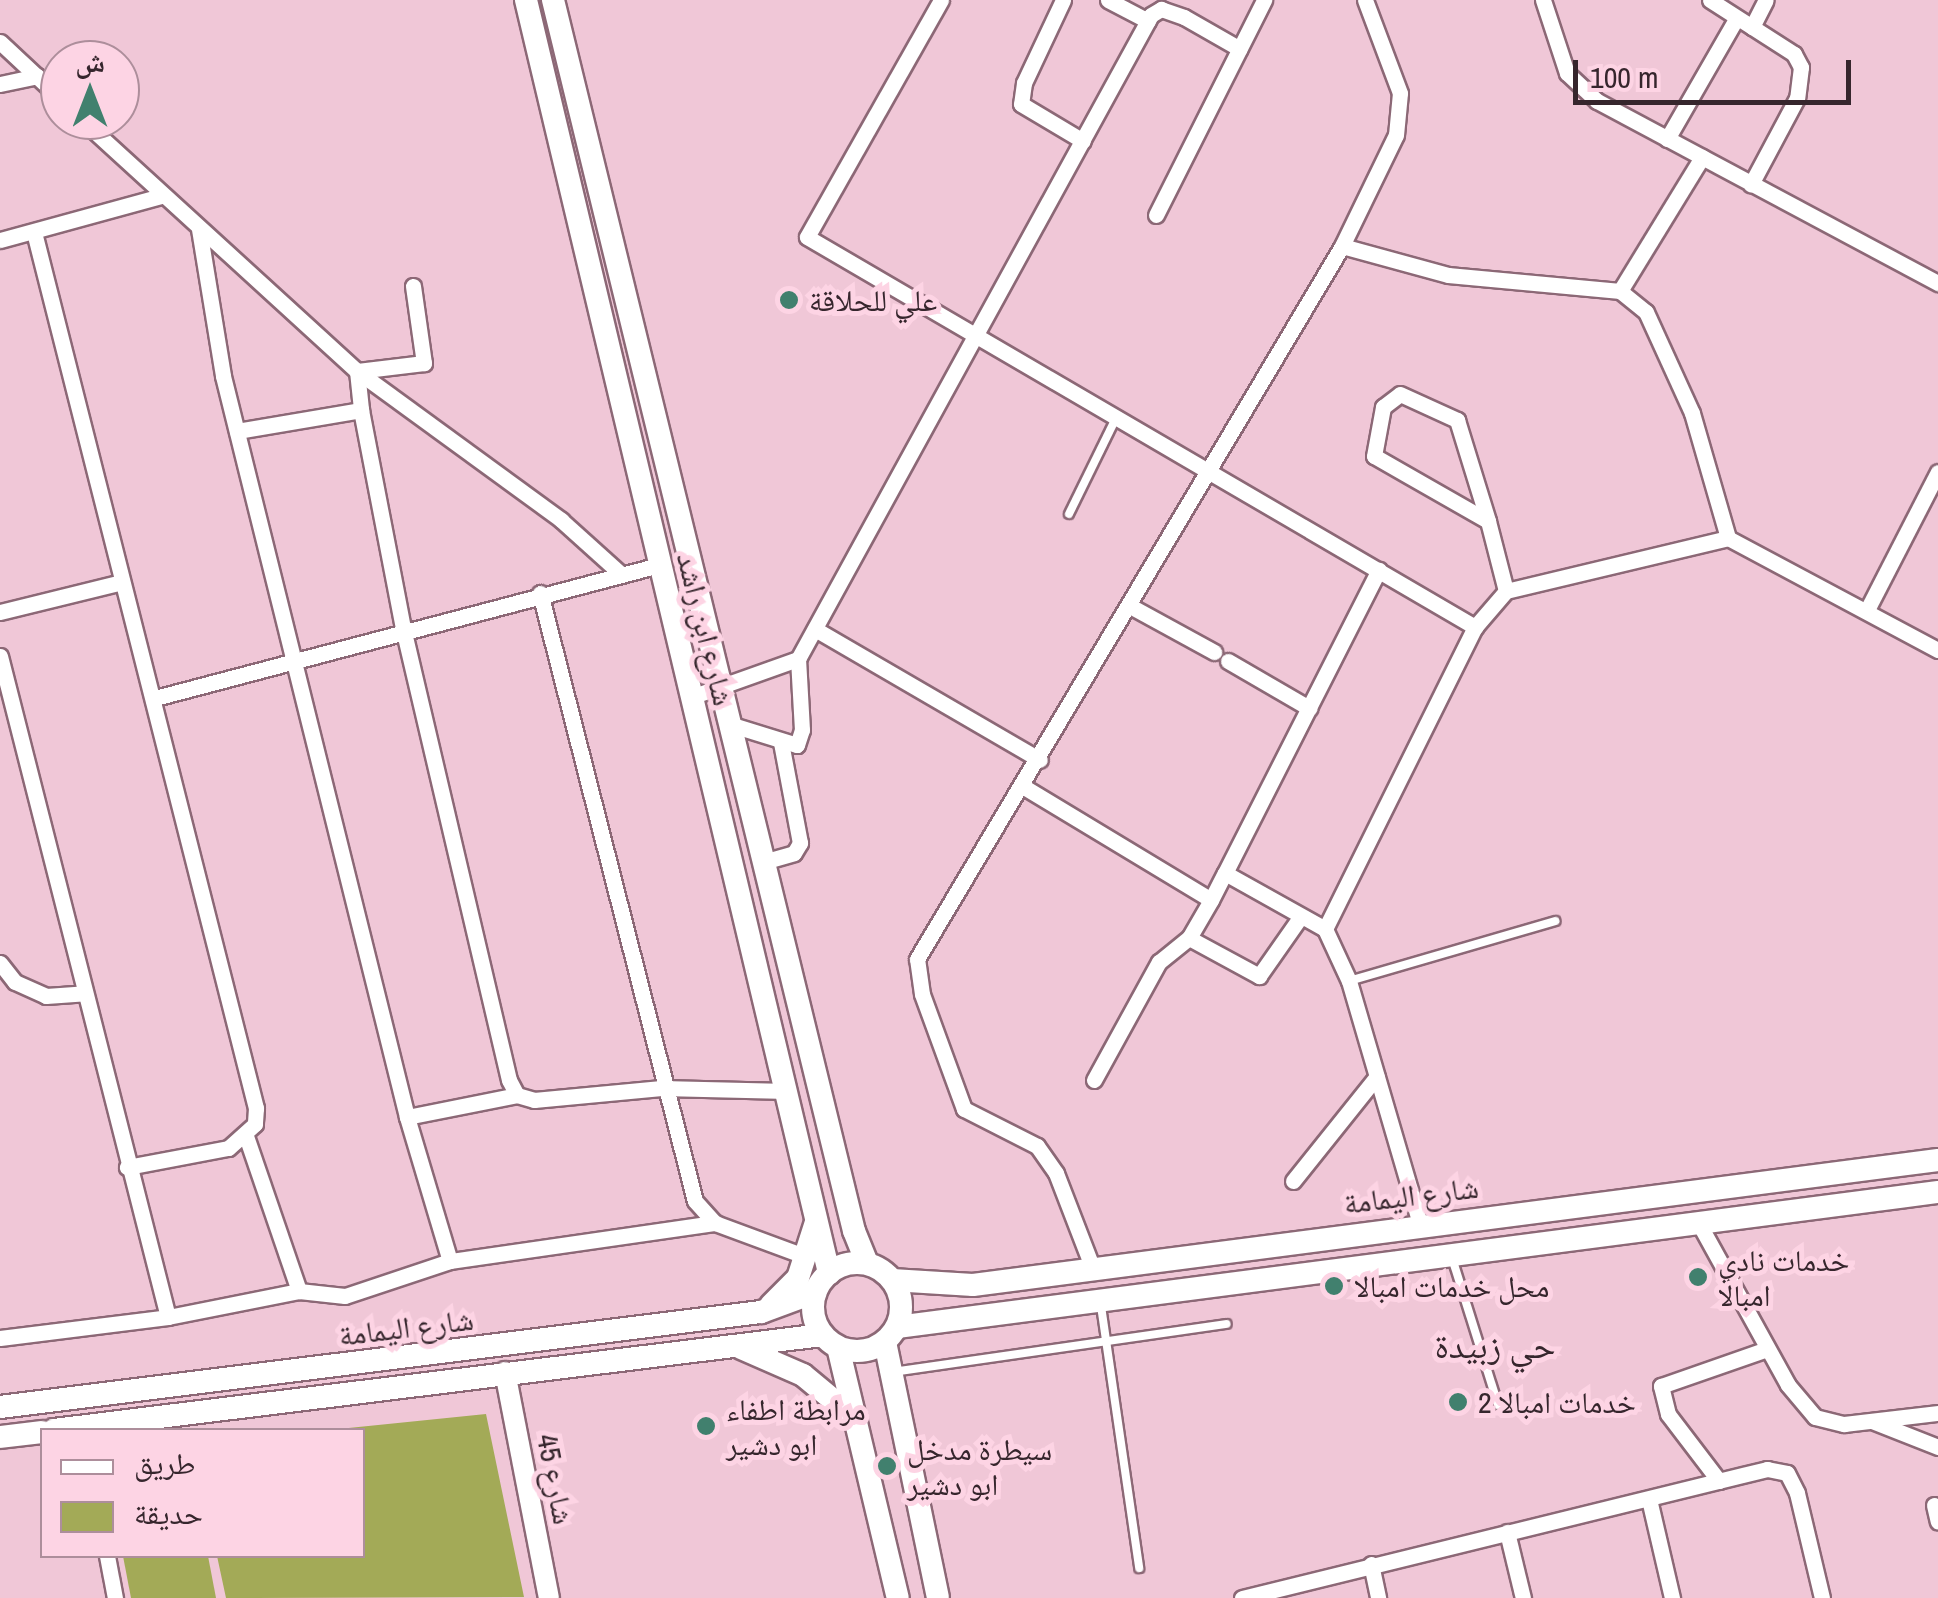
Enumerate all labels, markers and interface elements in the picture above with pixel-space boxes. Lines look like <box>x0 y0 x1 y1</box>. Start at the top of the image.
north arrow <box>40 40 140 140</box>
scale bar <box>1578 40 1856 102</box>
text: ش <box>75 43 105 81</box>
text: 100 m <box>1590 57 1658 97</box>
place label: علي للحلاقة <box>809 282 937 318</box>
marker: علي للحلاقة <box>778 289 800 311</box>
street label: شارع ابن راشد <box>670 549 742 709</box>
street label: شارع اليمامة <box>1342 1169 1480 1221</box>
place label: خدمات نادي امبالا <box>1718 1242 1849 1312</box>
marker: خدمات نادي امبالا <box>1687 1266 1709 1288</box>
place label: محل خدمات امبالا <box>1354 1268 1550 1304</box>
marker: محل خدمات امبالا <box>1323 1275 1345 1297</box>
street label: شارع اليمامة <box>337 1301 475 1353</box>
district label: حي زبيدة <box>1435 1325 1555 1367</box>
place label: خدمات امبالا 2 <box>1478 1384 1636 1420</box>
place label: مرابطة اطفاء ابو دشير <box>726 1391 866 1462</box>
marker: خدمات امبالا 2 <box>1447 1391 1469 1413</box>
marker: مرابطة اطفاء ابو دشير <box>695 1415 717 1437</box>
legend <box>40 1428 365 1558</box>
street label: شارع 45 <box>530 1431 582 1527</box>
place label: سيطرة مدخل ابو دشير <box>907 1431 1052 1502</box>
text: طريق <box>134 1443 195 1483</box>
marker: سيطرة مدخل ابو دشير <box>876 1455 898 1477</box>
text: حديقة <box>134 1493 203 1533</box>

